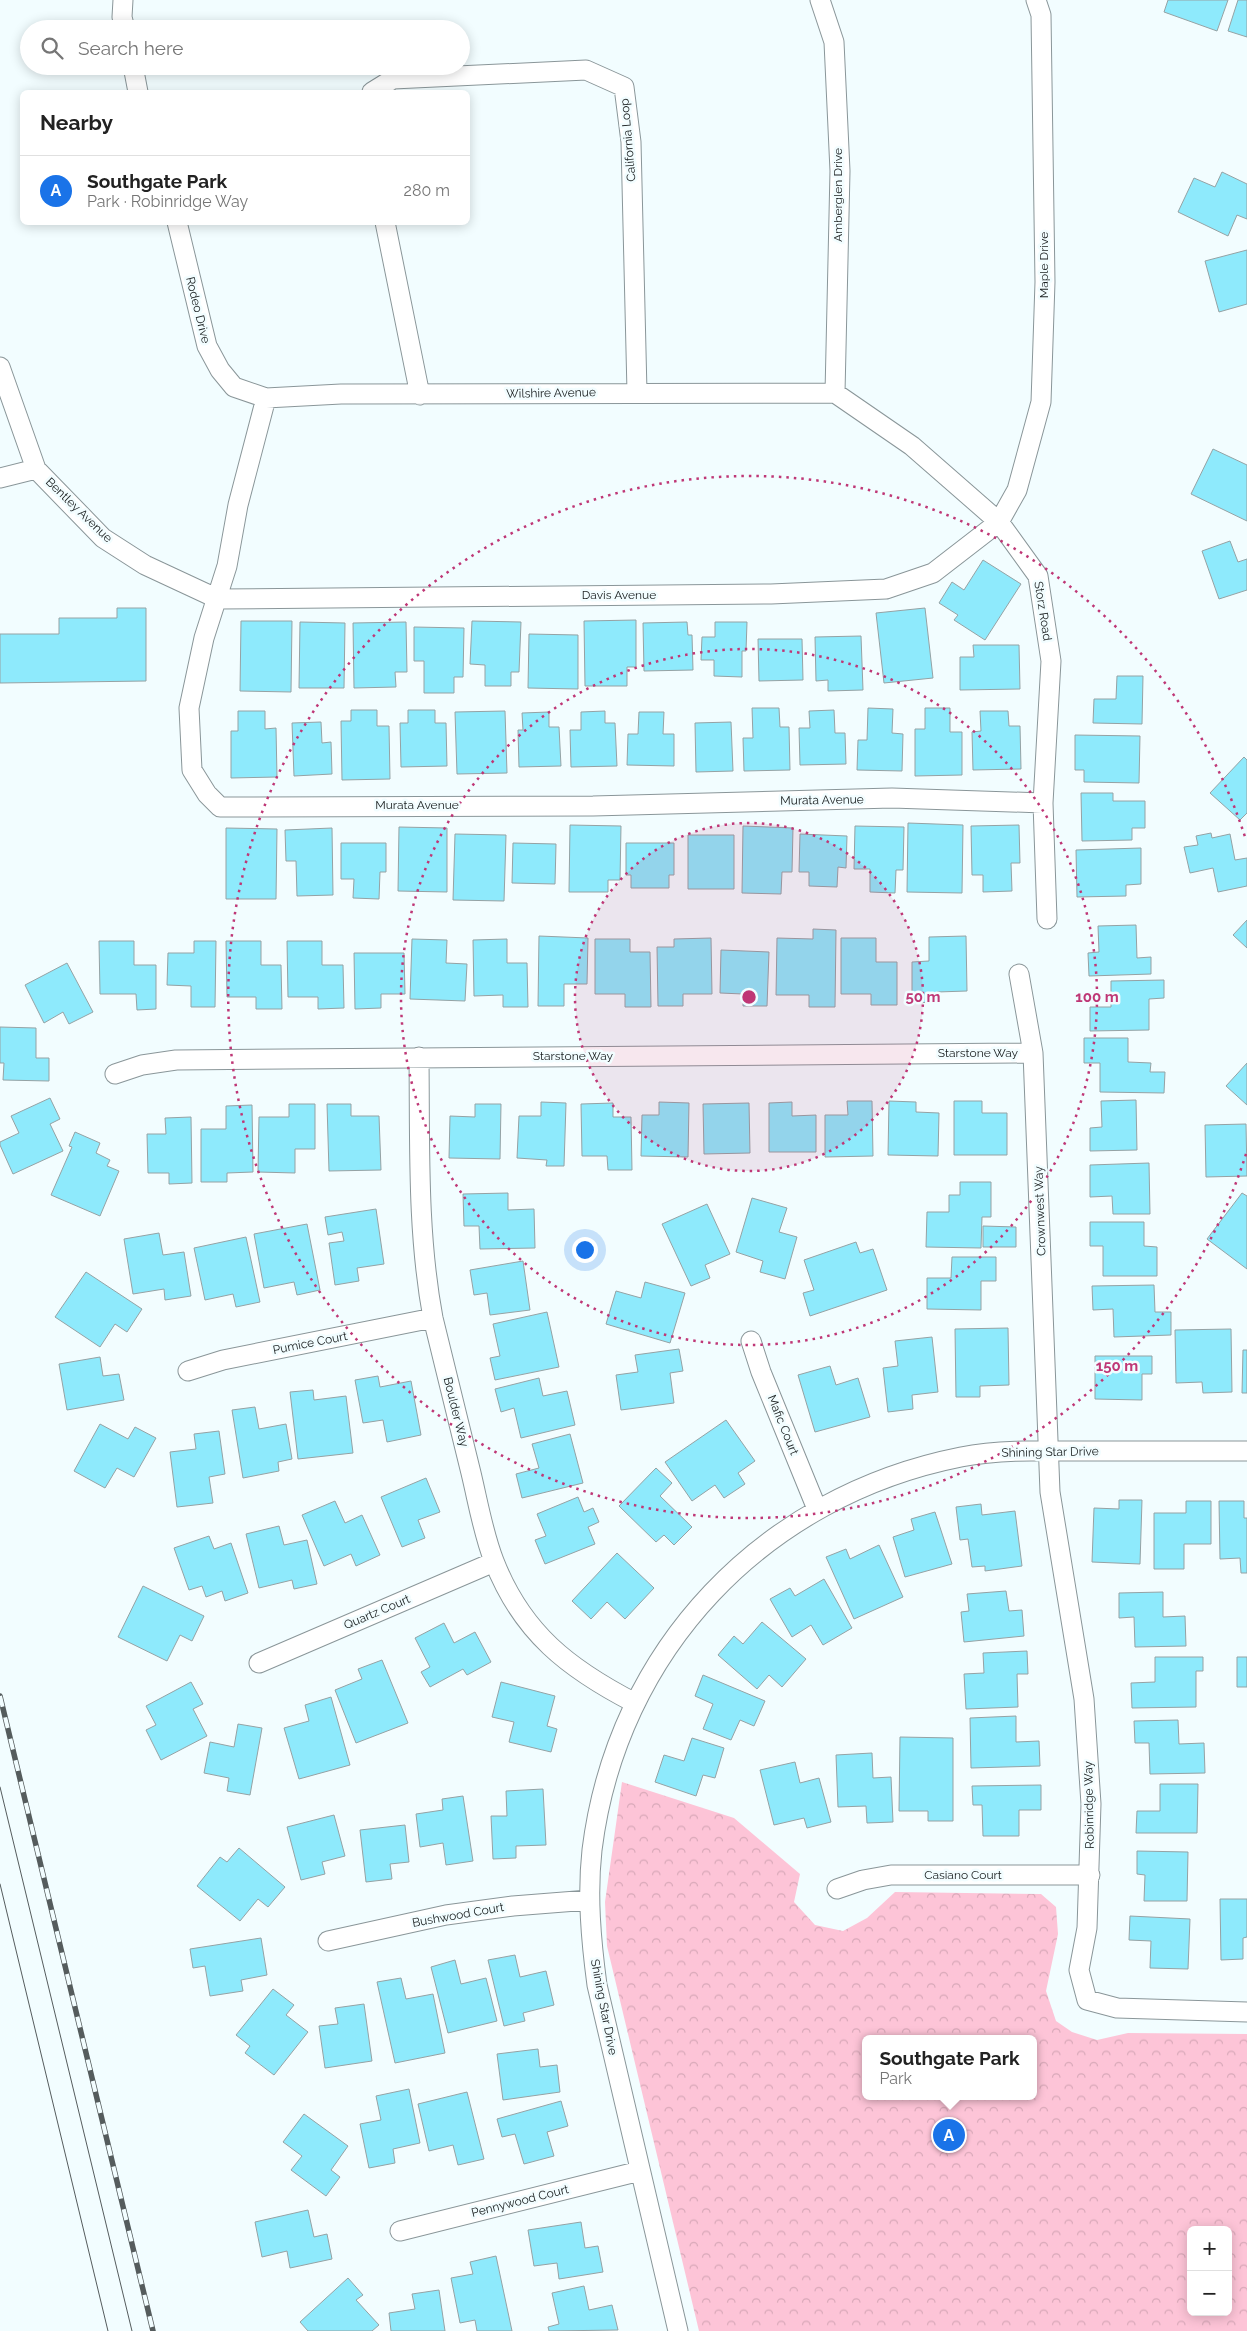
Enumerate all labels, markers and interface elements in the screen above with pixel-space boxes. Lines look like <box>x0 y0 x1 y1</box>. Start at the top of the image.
search box <box>20 20 470 75</box>
icon: search <box>38 34 66 62</box>
text: Search here <box>78 37 184 59</box>
street label: California Loop <box>617 98 639 182</box>
text: Nearby <box>40 110 113 135</box>
street label: Amberglen Drive <box>831 148 845 242</box>
text: Southgate Park <box>87 170 227 192</box>
text: A <box>51 181 61 200</box>
text: 280 m <box>404 181 450 200</box>
text: Park · Robinridge Way <box>87 192 248 211</box>
street label: Maple Drive <box>1037 232 1051 298</box>
street label: Rodeo Drive <box>183 275 213 345</box>
street label: Wilshire Avenue <box>506 385 596 401</box>
street label: Bentley Avenue <box>43 475 115 545</box>
street label: Storz Road <box>1031 580 1055 642</box>
street label: Davis Avenue <box>582 588 656 602</box>
street label: Murata Avenue <box>780 792 864 808</box>
street label: Murata Avenue <box>375 798 459 812</box>
centre of rings <box>740 988 758 1006</box>
text: 50 m <box>905 988 941 1006</box>
text: 100 m <box>1075 988 1119 1006</box>
street label: Starstone Way <box>938 1046 1019 1060</box>
street label: Starstone Way <box>533 1049 614 1063</box>
street label: Crownwest Way <box>1031 1165 1049 1256</box>
your location <box>572 1237 598 1263</box>
street label: Pumice Court <box>272 1329 348 1357</box>
text: 150 m <box>1096 1357 1138 1375</box>
street label: Boulder Way <box>441 1376 472 1449</box>
street label: Mafic Court <box>765 1393 801 1457</box>
street label: Shining Star Drive <box>1001 1444 1099 1460</box>
street label: Quartz Court <box>342 1592 412 1632</box>
street label: Robinridge Way <box>1081 1760 1097 1849</box>
street label: Casiano Court <box>924 1868 1002 1882</box>
street label: Bushwood Court <box>411 1900 505 1930</box>
street label: Shining Star Drive <box>588 1958 620 2056</box>
popup <box>862 2035 1037 2100</box>
text: Southgate Park <box>879 2047 1020 2069</box>
text: Park <box>879 2069 912 2088</box>
pin: A <box>933 2116 965 2154</box>
street label: Pennywood Court <box>470 2182 570 2220</box>
map controls <box>1187 2226 1232 2316</box>
button: + <box>1187 2226 1232 2271</box>
button: − <box>1187 2271 1232 2316</box>

